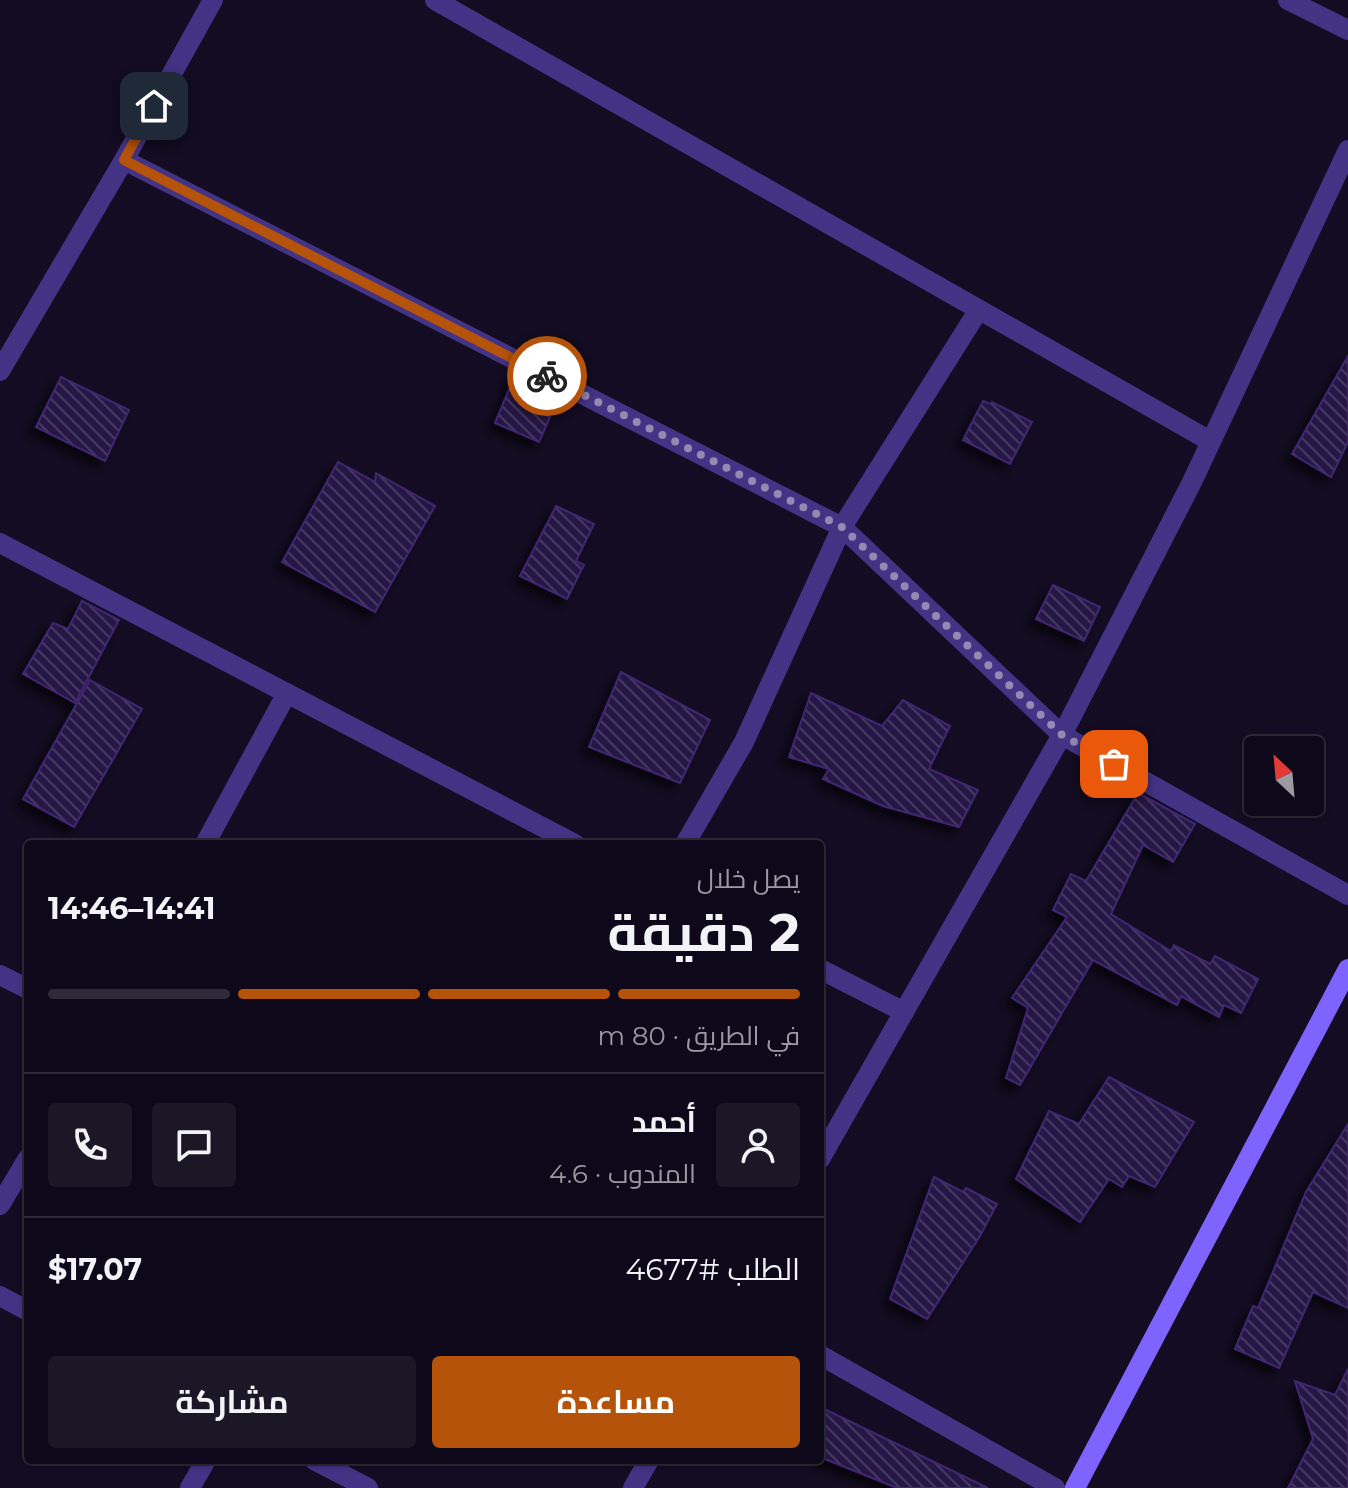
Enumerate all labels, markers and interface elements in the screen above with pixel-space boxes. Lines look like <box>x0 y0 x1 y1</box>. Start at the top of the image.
pin <box>120 72 188 140</box>
icon: home <box>132 84 176 128</box>
courier <box>507 336 587 416</box>
icon: bike <box>525 354 569 398</box>
pin <box>1080 730 1148 798</box>
north arrow <box>1244 736 1324 816</box>
map controls <box>1244 736 1324 816</box>
icon: bag <box>1092 742 1136 786</box>
text: يصل خلال <box>697 863 800 895</box>
text: 14:41–14:46 <box>48 890 216 927</box>
text: 2 دقيقة <box>608 901 800 964</box>
text: في الطريق · 80 m <box>597 1020 800 1052</box>
button: phone <box>48 1103 132 1187</box>
button: chat <box>152 1103 236 1187</box>
text: أحمد <box>632 1103 696 1140</box>
button: person <box>716 1103 800 1187</box>
text: المندوب · 4.6 <box>549 1158 696 1190</box>
text: $17.07 <box>48 1251 142 1288</box>
text: الطلب #4677 <box>626 1251 800 1288</box>
button: مشاركة <box>48 1356 416 1448</box>
button: مساعدة <box>432 1356 800 1448</box>

